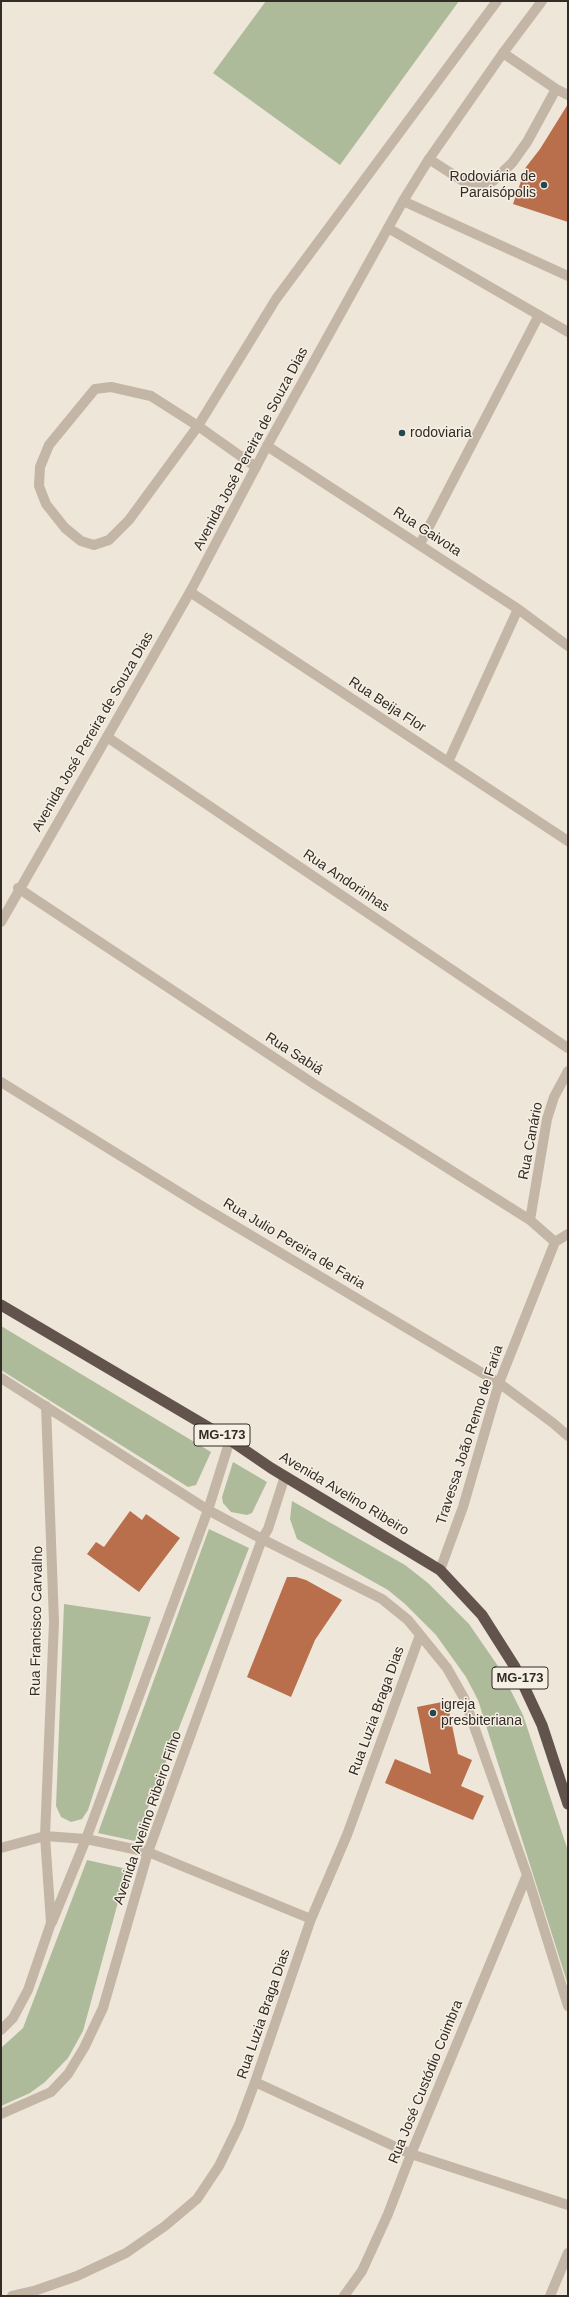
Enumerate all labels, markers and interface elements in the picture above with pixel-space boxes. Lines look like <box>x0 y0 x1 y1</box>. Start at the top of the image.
place label: Rodoviária de Paraisópolis <box>450 169 536 202</box>
marker: Rodoviária de Paraisópolis <box>539 180 549 190</box>
street label: Avenida José Pereira de Souza Dias <box>190 345 312 553</box>
place label: rodoviaria <box>410 425 471 441</box>
marker: rodoviaria <box>397 428 407 438</box>
street label: Rua Gaivota <box>390 504 464 560</box>
street label: Avenida José Pereira de Souza Dias <box>29 629 157 835</box>
street label: Rua Beija Flor <box>345 674 429 736</box>
street label: Rua Andorinhas <box>300 846 392 916</box>
street label: Rua Sabiá <box>262 1029 326 1079</box>
street label: Rua Canário <box>515 1101 547 1181</box>
street label: Rua Julio Pereira de Faria <box>220 1195 368 1293</box>
street label: Travessa João Remo de Faria <box>433 1343 507 1527</box>
road number: MG-173 <box>194 1424 250 1446</box>
street label: Avenida Avelino Ribeiro <box>276 1449 412 1539</box>
street label: Rua Francisco Carvalho <box>27 1546 47 1696</box>
street label: Rua Luzia Braga Dias <box>346 1644 408 1778</box>
road number: MG-173 <box>492 1667 548 1689</box>
place label: igreja presbiteriana <box>441 1697 522 1730</box>
marker: igreja presbiteriana <box>428 1708 438 1718</box>
street label: Avenida Avelino Ribeiro Filho <box>110 1729 186 1907</box>
street label: Rua Luzia Braga Dias <box>234 1947 294 2081</box>
street label: Rua José Custódio Coimbra <box>385 1998 467 2166</box>

